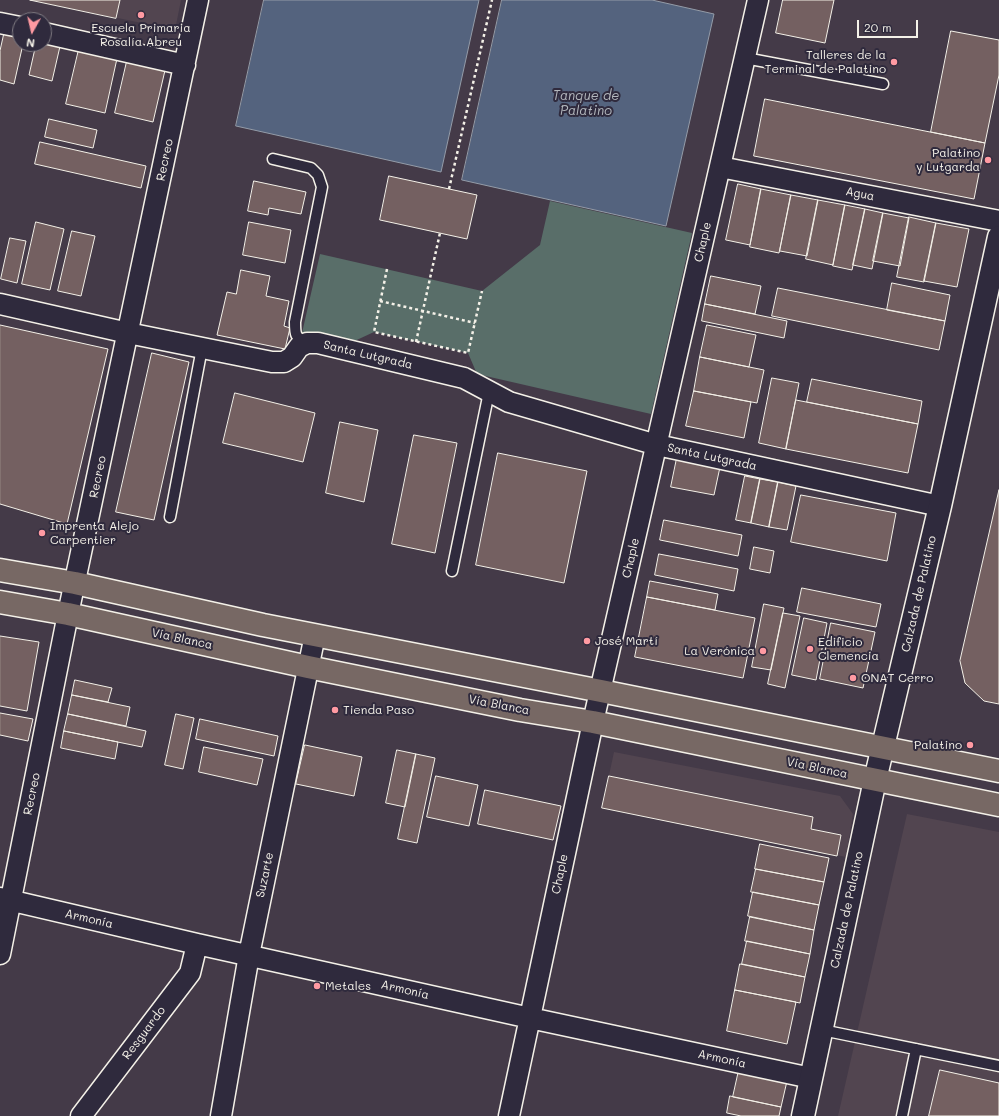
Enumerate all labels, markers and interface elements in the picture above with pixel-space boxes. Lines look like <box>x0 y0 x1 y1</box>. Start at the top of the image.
marker: Escuela Primaria Rosalía Abreu <box>136 10 146 20</box>
north arrow <box>12 12 52 52</box>
scale bar <box>859 12 920 38</box>
text: 20 m <box>864 19 892 35</box>
place label: Escuela Primaria Rosalía Abreu <box>91 21 191 49</box>
text: N <box>25 35 36 51</box>
place label: Talleres de la Terminal de Palatino <box>765 48 886 76</box>
marker: Talleres de la Terminal de Palatino <box>889 57 899 67</box>
water label: Tanque de Palatino <box>553 88 619 119</box>
street label: Recreo <box>154 138 176 182</box>
place label: Palatino y Lutgarda <box>916 146 980 174</box>
marker: Palatino y Lutgarda <box>983 155 993 165</box>
street label: Agua <box>844 184 876 204</box>
street label: Chaple <box>691 221 715 263</box>
street label: Santa Lutgrada <box>322 338 414 372</box>
street label: Santa Lutgrada <box>666 440 758 474</box>
street label: Recreo <box>87 455 109 499</box>
place label: Imprenta Alejo Carpentier <box>50 519 139 547</box>
marker: Imprenta Alejo Carpentier <box>37 528 47 538</box>
street label: Calzada de Palatino <box>899 534 939 654</box>
street label: Chaple <box>619 537 643 579</box>
street label: Vía Blanca <box>150 626 214 652</box>
place label: José Martí <box>595 634 658 648</box>
place label: Edificio Clemencia <box>818 635 879 663</box>
marker: José Martí <box>582 636 592 646</box>
place label: La Verónica <box>684 644 755 658</box>
marker: Edificio Clemencia <box>805 644 815 654</box>
marker: La Verónica <box>758 646 768 656</box>
place label: ONAT Cerro <box>861 671 933 685</box>
marker: ONAT Cerro <box>848 673 858 683</box>
street label: Vía Blanca <box>467 692 531 718</box>
place label: Tienda Paso <box>343 703 414 717</box>
marker: Tienda Paso <box>330 705 340 715</box>
place label: Palatino <box>914 738 962 752</box>
marker: Palatino <box>965 740 975 750</box>
street label: Vía Blanca <box>785 755 849 781</box>
street label: Recreo <box>21 772 43 816</box>
street label: Calzada de Palatino <box>828 850 866 970</box>
street label: Suzarte <box>253 851 277 899</box>
street label: Chaple <box>549 853 571 895</box>
street label: Armonía <box>64 906 114 932</box>
street label: Armonía <box>380 977 430 1003</box>
place label: Metales <box>325 979 371 993</box>
marker: Metales <box>312 981 322 991</box>
street label: Resguardo <box>119 1004 169 1062</box>
street label: Armonía <box>697 1047 747 1071</box>

